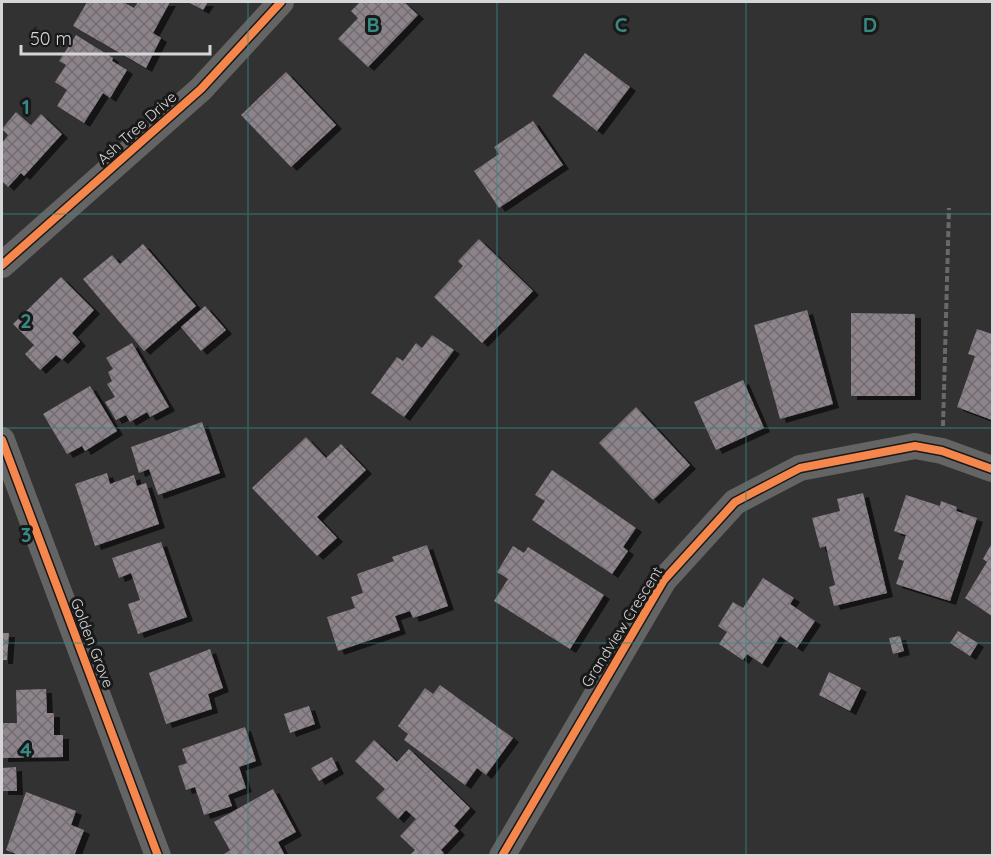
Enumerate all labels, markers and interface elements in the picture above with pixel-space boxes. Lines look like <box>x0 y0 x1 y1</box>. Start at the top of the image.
text: B <box>366 12 380 37</box>
text: C <box>615 12 628 37</box>
text: D <box>863 12 877 37</box>
scale bar <box>21 18 210 56</box>
text: 50 m <box>30 27 72 50</box>
street label: Ash Tree Drive <box>93 87 180 168</box>
text: 1 <box>22 94 30 119</box>
text: 2 <box>20 308 32 333</box>
text: 3 <box>21 522 31 547</box>
street label: Grandview Crescent <box>577 563 666 691</box>
street label: Golden Grove <box>67 595 118 690</box>
text: 4 <box>20 737 32 762</box>

